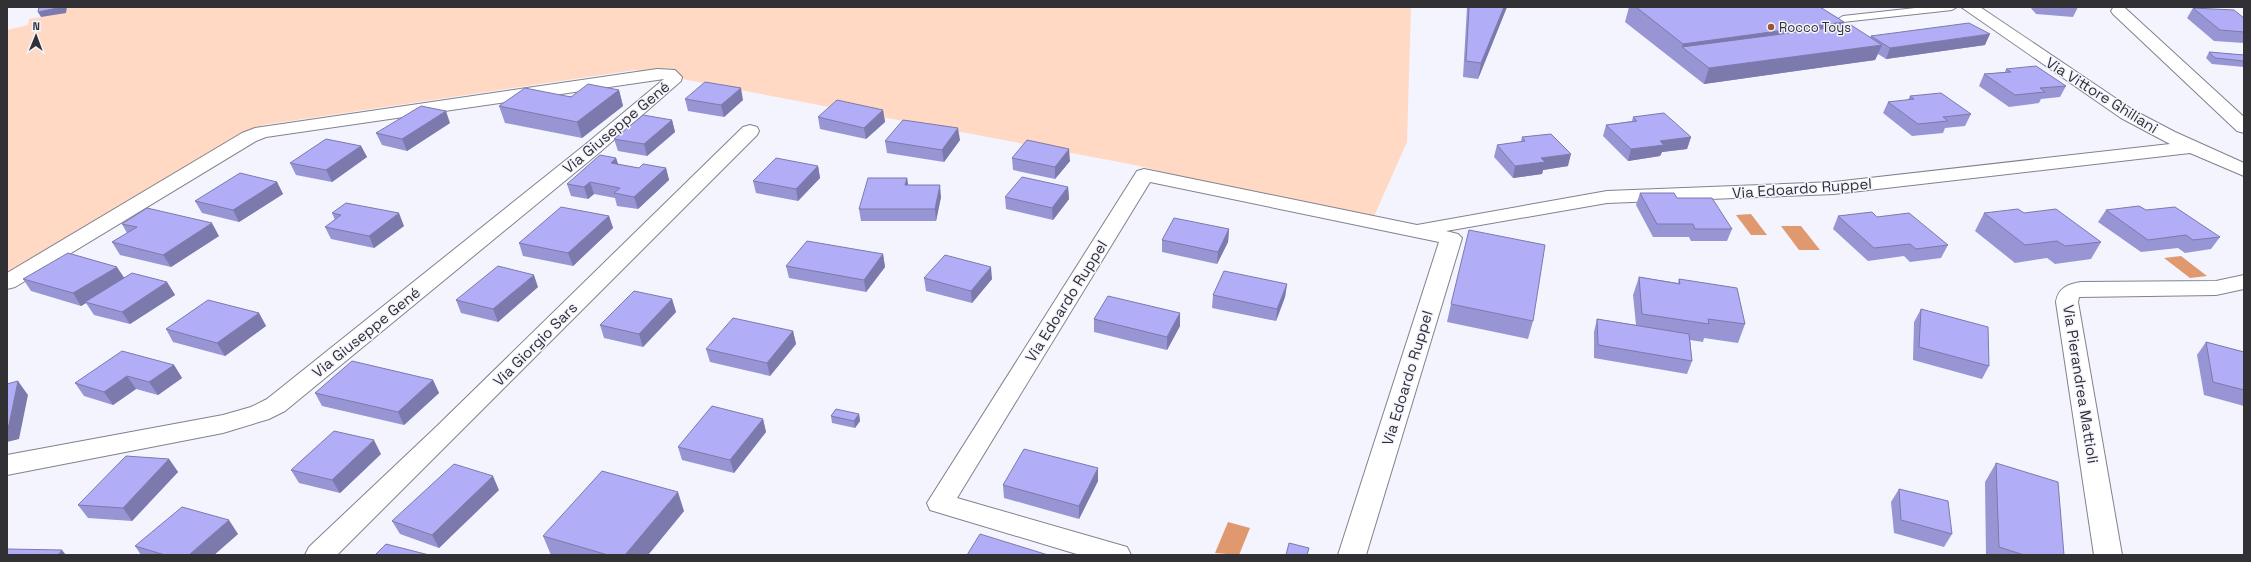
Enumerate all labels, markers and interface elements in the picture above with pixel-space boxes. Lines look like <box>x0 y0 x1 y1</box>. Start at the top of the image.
north arrow <box>16 16 56 56</box>
text: N <box>32 19 40 33</box>
place label: Rocco Toys <box>1779 19 1851 36</box>
marker: Rocco Toys <box>1766 22 1776 32</box>
street label: Via Vittore Ghiliani <box>2042 53 2162 137</box>
street label: Via Giuseppe Gené <box>559 77 673 177</box>
street label: Via Edoardo Ruppel <box>1731 174 1873 202</box>
street label: Via Edoardo Ruppel <box>1021 237 1111 365</box>
street label: Via Giuseppe Gené <box>308 282 424 382</box>
street label: Via Giorgio Sars <box>489 298 581 390</box>
street label: Via Pierandrea Mattioli <box>2059 303 2103 465</box>
street label: Via Edoardo Ruppel <box>1377 308 1437 448</box>

